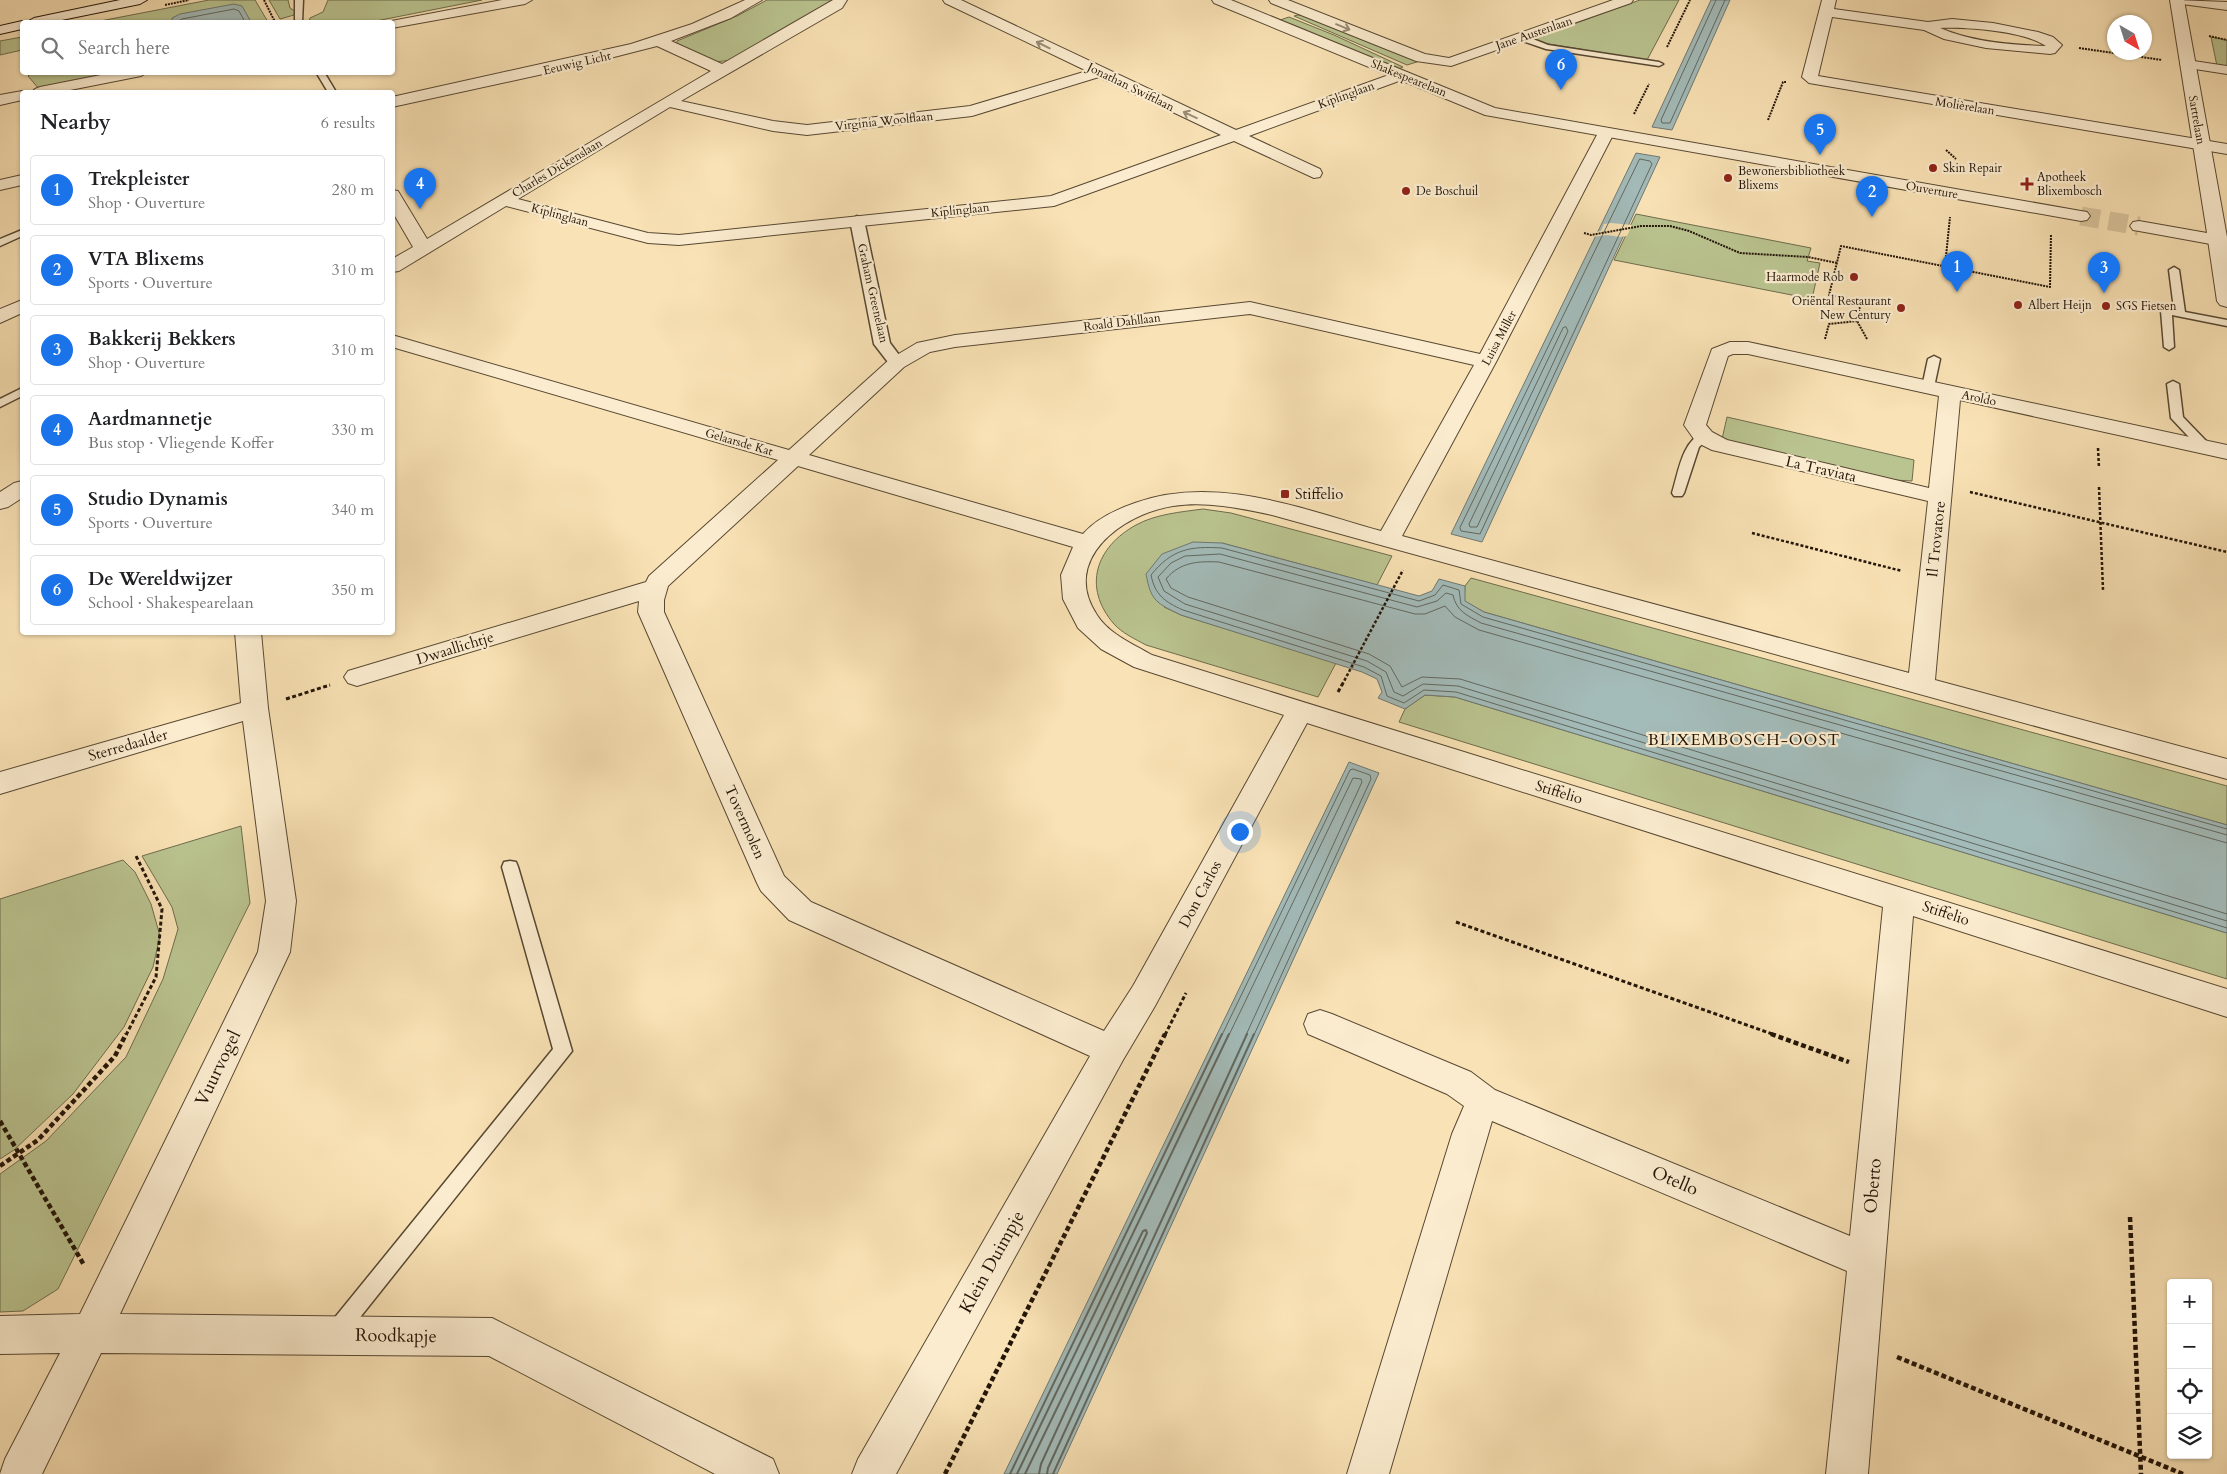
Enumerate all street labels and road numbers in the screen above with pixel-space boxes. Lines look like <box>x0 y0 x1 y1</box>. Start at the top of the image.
street label: Jane Austenlaan <box>1492 12 1575 54</box>
street label: Eeuwig Licht <box>542 47 613 79</box>
street label: Shakespearelaan <box>1369 55 1450 101</box>
street label: Jonathan Swiftlaan <box>1083 58 1177 115</box>
street label: Kiplinglaan <box>1316 77 1377 113</box>
street label: Molièrelaan <box>1934 93 1996 119</box>
street label: Sartrelaan <box>2185 94 2209 146</box>
street label: Virginia Woolflaan <box>834 108 934 134</box>
street label: Charles Dickenslaan <box>509 135 605 201</box>
street label: Ouverture <box>1904 178 1960 202</box>
street label: Kiplinglaan <box>930 199 990 221</box>
street label: Kiplinglaan <box>529 200 591 230</box>
street label: Graham Greenelaan <box>854 242 892 344</box>
street label: Luisa Miller <box>1478 307 1520 368</box>
street label: Roald Dahllaan <box>1083 309 1162 335</box>
street label: Aroldo <box>1960 387 1998 410</box>
street label: Gelaarsde Kat <box>703 425 775 459</box>
street label: La Traviata <box>1784 451 1859 487</box>
street label: Il Trovatore <box>1922 500 1950 578</box>
street label: Dwaallichtje <box>414 627 496 669</box>
street label: Sterredaalder <box>86 724 171 766</box>
street label: Stiffelio <box>1533 775 1585 809</box>
street label: Tovermolen <box>720 782 770 863</box>
street label: Don Carlos <box>1174 857 1226 931</box>
street label: Stiffelio <box>1920 896 1972 930</box>
street label: Vuurvogel <box>189 1026 247 1110</box>
street label: Oberto <box>1858 1157 1888 1215</box>
street label: Otello <box>1648 1160 1702 1202</box>
street label: Klein Duimpje <box>953 1206 1031 1318</box>
street label: Roodkapje <box>355 1323 437 1349</box>

